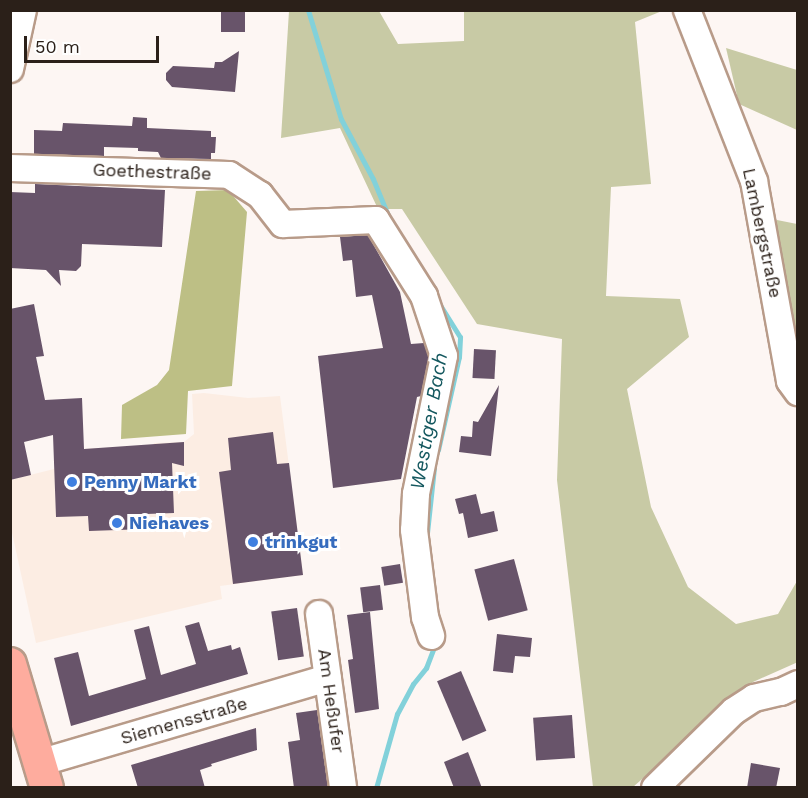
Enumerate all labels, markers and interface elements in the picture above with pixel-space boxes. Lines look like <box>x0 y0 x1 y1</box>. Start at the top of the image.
scale bar <box>27 24 162 62</box>
text: 50 m <box>35 36 80 57</box>
street label: Goethestraße <box>92 159 212 185</box>
street label: Lambergstraße <box>738 166 786 300</box>
water label: Westiger Bach <box>405 350 453 492</box>
place label: Penny Markt <box>84 471 197 493</box>
marker: Penny Markt <box>65 475 79 489</box>
place label: Niehaves <box>129 512 209 534</box>
marker: Niehaves <box>110 516 124 530</box>
place label: trinkgut <box>265 531 337 553</box>
marker: trinkgut <box>246 535 260 549</box>
street label: Am Heßufer <box>313 647 349 755</box>
street label: Siemensstraße <box>118 693 250 749</box>

